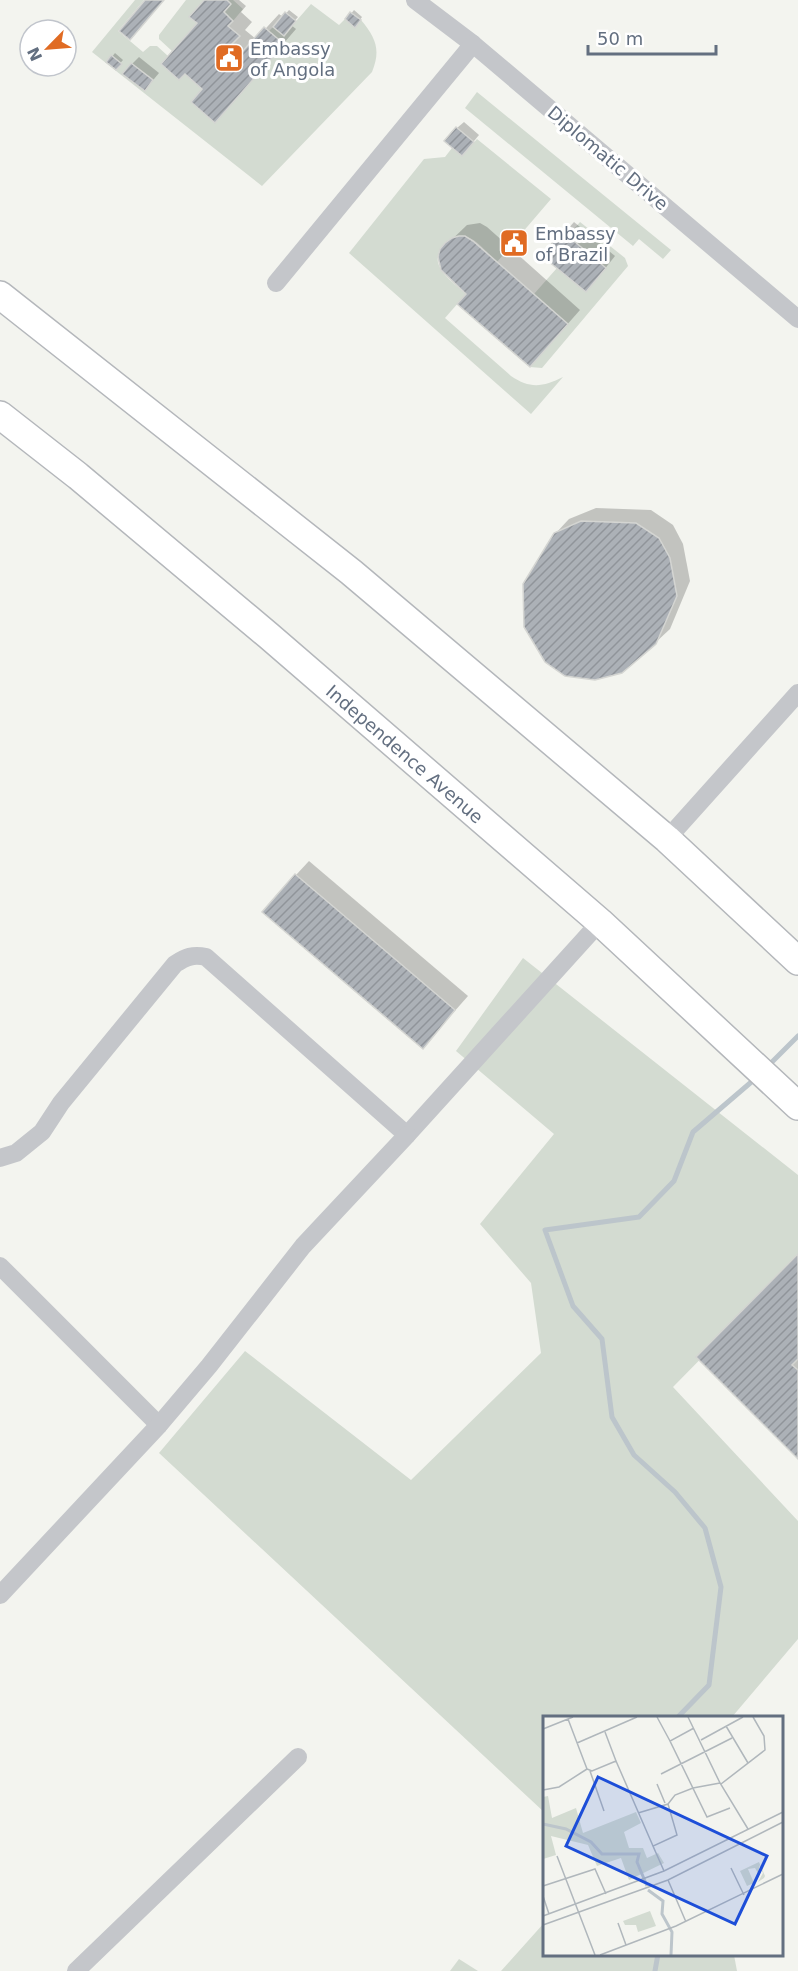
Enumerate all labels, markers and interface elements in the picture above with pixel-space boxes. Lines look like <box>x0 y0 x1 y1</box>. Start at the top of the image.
north arrow <box>18 18 78 78</box>
scale bar <box>588 18 716 56</box>
text: 50 m <box>597 28 643 49</box>
place label: Embassy of Angola <box>250 38 335 80</box>
public building icon: Embassy of Angola <box>213 42 245 74</box>
text: N <box>23 44 46 64</box>
street label: Diplomatic Drive <box>544 102 672 214</box>
place label: Embassy of Brazil <box>535 223 616 265</box>
public building icon: Embassy of Brazil <box>498 227 530 259</box>
street label: Independence Avenue <box>322 680 488 827</box>
inset map <box>543 1716 783 1956</box>

